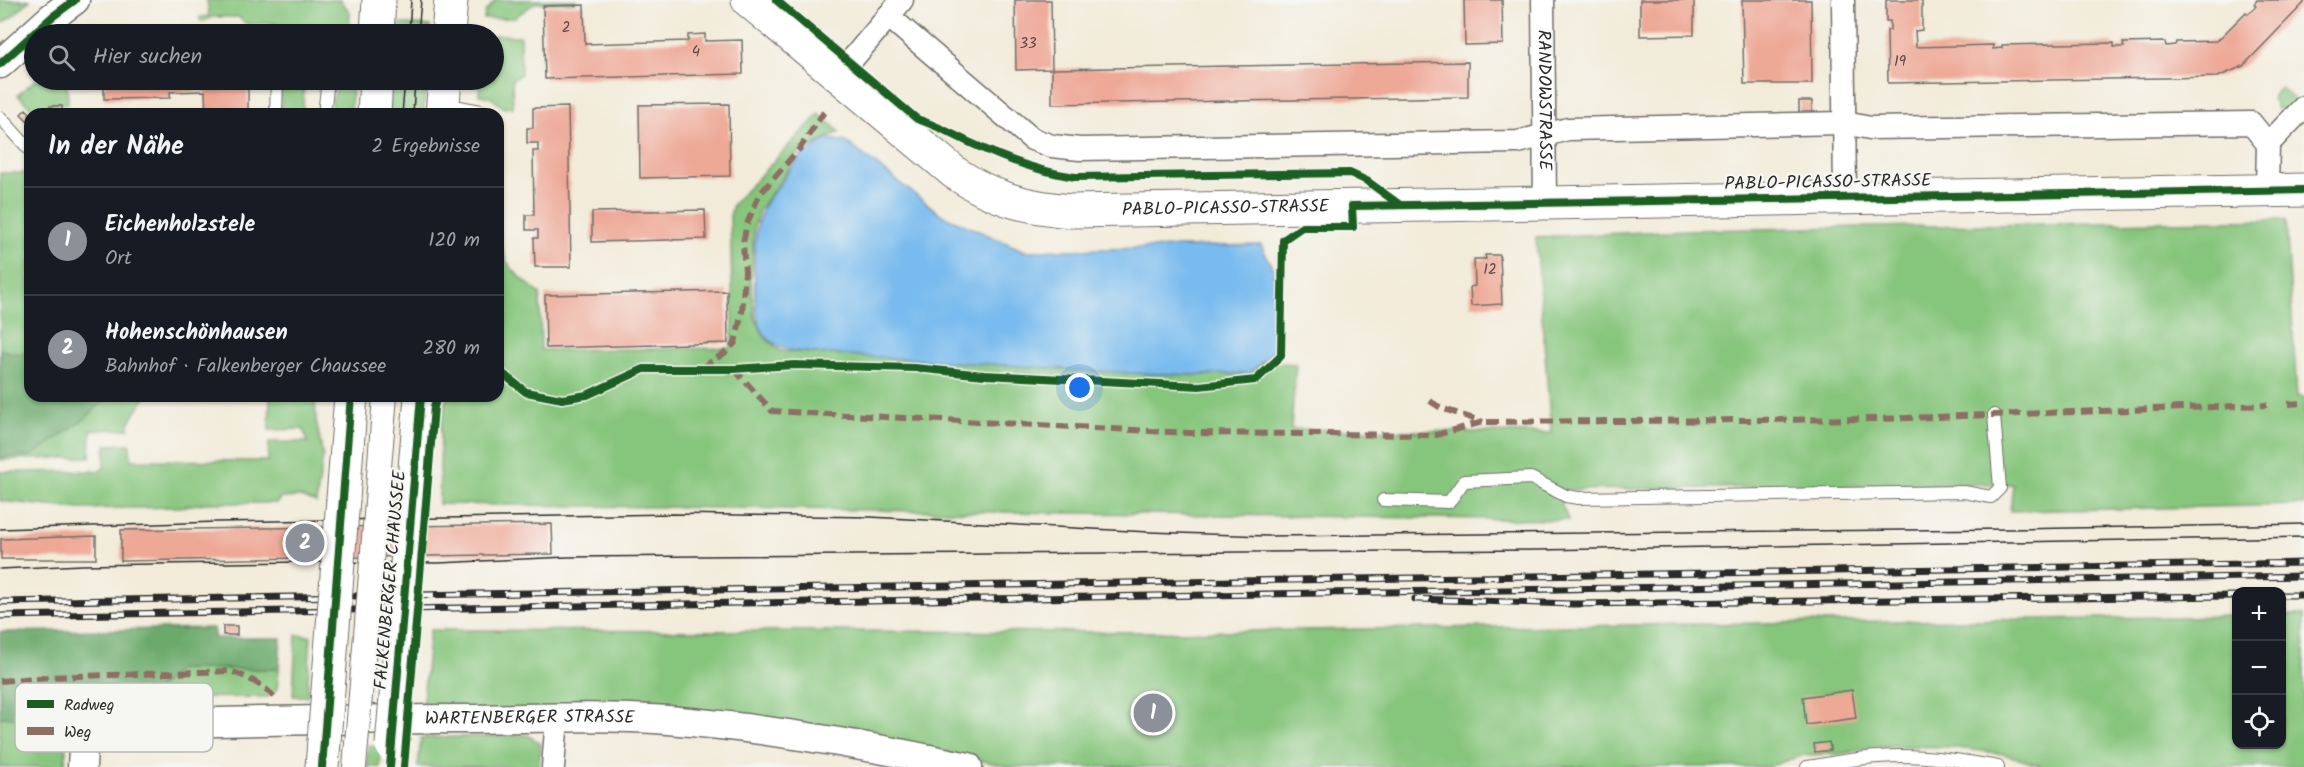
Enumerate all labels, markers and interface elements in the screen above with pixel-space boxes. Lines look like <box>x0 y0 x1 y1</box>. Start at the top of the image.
house number: 2 <box>562 16 570 40</box>
search box <box>24 24 504 90</box>
street label: RANDOWSTRASSE <box>1529 29 1559 171</box>
house number: 33 <box>1019 32 1037 56</box>
text: Hier suchen <box>93 40 202 75</box>
house number: 4 <box>692 40 700 64</box>
icon: search <box>45 41 78 74</box>
house number: 19 <box>1894 50 1907 74</box>
text: In der Nähe <box>48 126 184 168</box>
text: 2 Ergebnisse <box>372 131 480 163</box>
street label: PABLO-PICASSO-STRASSE <box>1724 167 1932 199</box>
street label: PABLO-PICASSO-STRASSE <box>1122 192 1330 225</box>
text: Eichenholzstele <box>105 208 255 243</box>
text: 1 <box>64 225 71 257</box>
text: 120 m <box>428 225 480 257</box>
text: Ort <box>105 243 132 275</box>
house number: 12 <box>1483 258 1497 282</box>
text: Hohenschönhausen <box>105 316 288 351</box>
text: 2 <box>62 333 73 365</box>
text: 280 m <box>422 333 480 365</box>
text: Bahnhof · Falkenberger Chaussee <box>105 351 386 383</box>
your location <box>1065 373 1094 402</box>
street label: FALKENBERGER CHAUSSEE <box>367 469 415 691</box>
pin: 2 <box>286 520 324 566</box>
map controls <box>2232 587 2286 749</box>
button: + <box>2232 587 2286 641</box>
button: − <box>2232 641 2286 695</box>
legend <box>15 683 213 752</box>
pin: 1 <box>1134 690 1172 736</box>
text: Radweg <box>64 693 114 718</box>
button: locate <box>2232 695 2286 749</box>
street label: WARTENBERGER STRASSE <box>425 703 636 734</box>
text: Weg <box>64 720 91 745</box>

